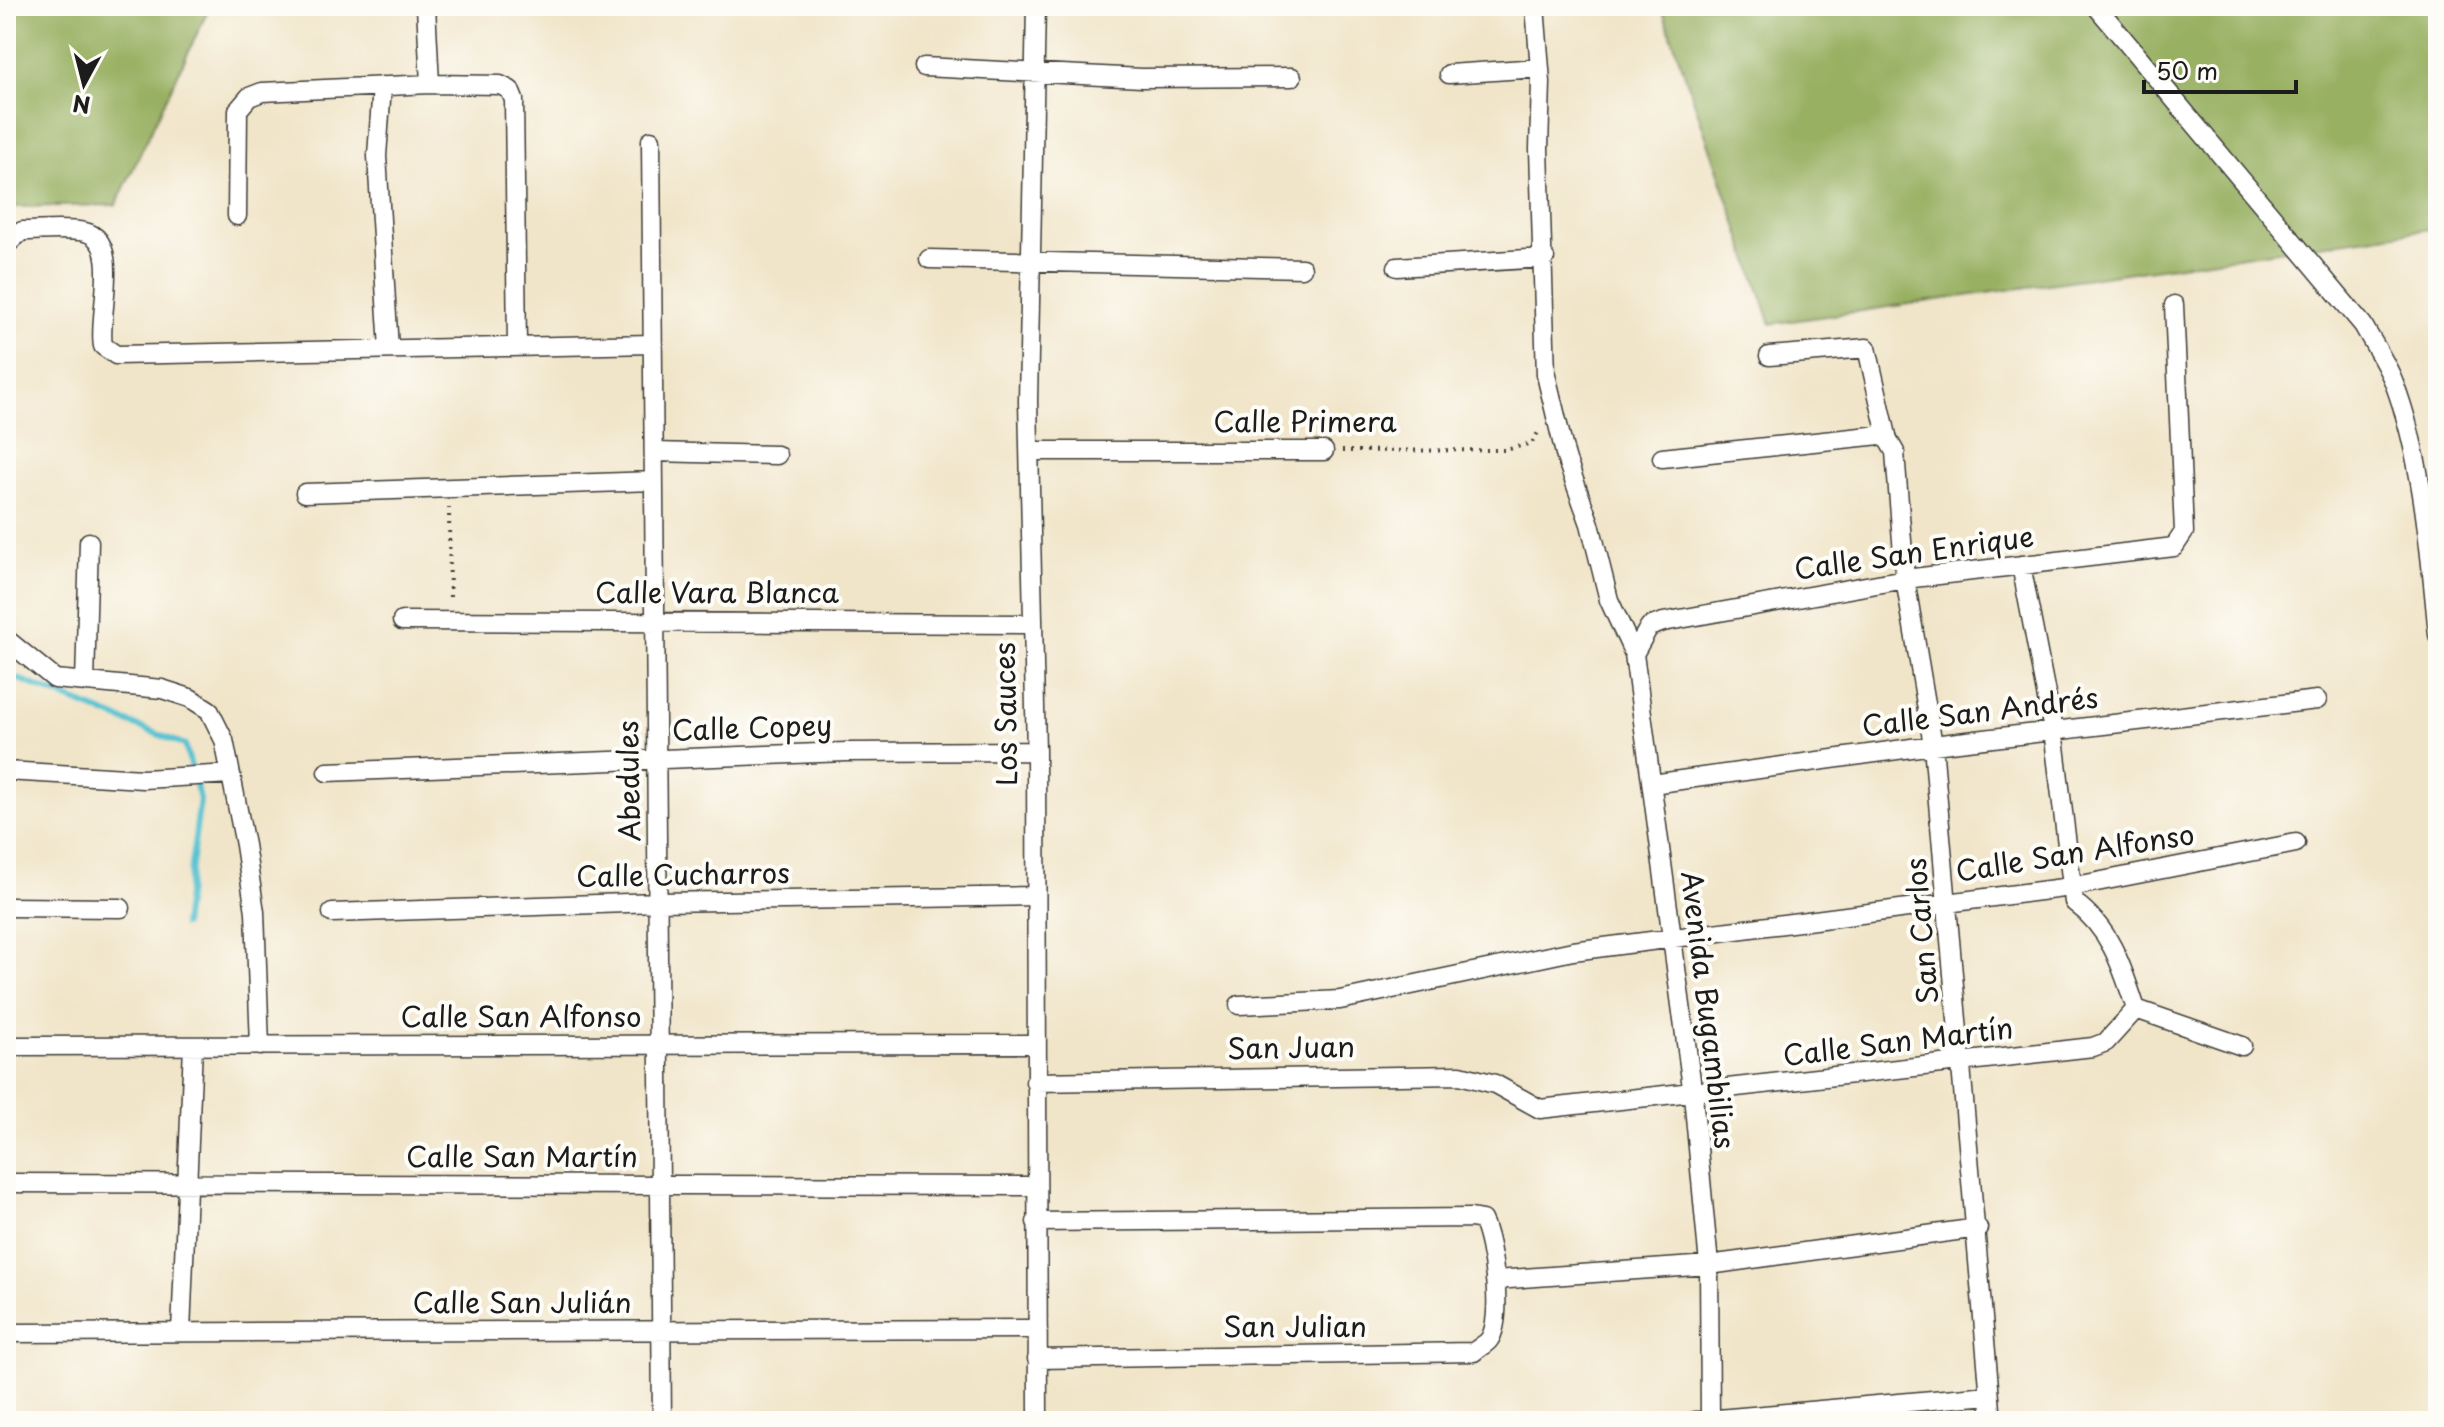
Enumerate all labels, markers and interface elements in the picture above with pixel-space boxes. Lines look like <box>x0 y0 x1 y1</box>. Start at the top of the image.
north arrow <box>44 44 124 124</box>
scale bar <box>2144 44 2296 94</box>
text: 50 m <box>2156 52 2218 88</box>
text: N <box>71 88 92 123</box>
street label: Calle Primera <box>1213 399 1398 442</box>
street label: Calle San Enrique <box>1791 513 2036 590</box>
street label: Calle Vara Blanca <box>595 570 840 613</box>
street label: Los Sauces <box>982 642 1027 786</box>
street label: Calle San Andrés <box>1859 675 2100 746</box>
street label: Calle Copey <box>671 702 833 751</box>
street label: Abedules <box>605 720 650 842</box>
street label: Calle San Alfonso <box>1952 811 2197 892</box>
street label: Calle Cucharros <box>576 850 790 897</box>
street label: San Carlos <box>1893 856 1948 1006</box>
street label: Avenida Bugambilias <box>1671 868 1748 1151</box>
street label: Calle San Alfonso <box>401 994 642 1037</box>
street label: Calle San Martín <box>1780 1005 2015 1076</box>
street label: San Juan <box>1227 1024 1355 1069</box>
street label: Calle San Martín <box>406 1134 638 1177</box>
street label: Calle San Julián <box>412 1280 632 1323</box>
street label: San Julian <box>1223 1304 1367 1347</box>

